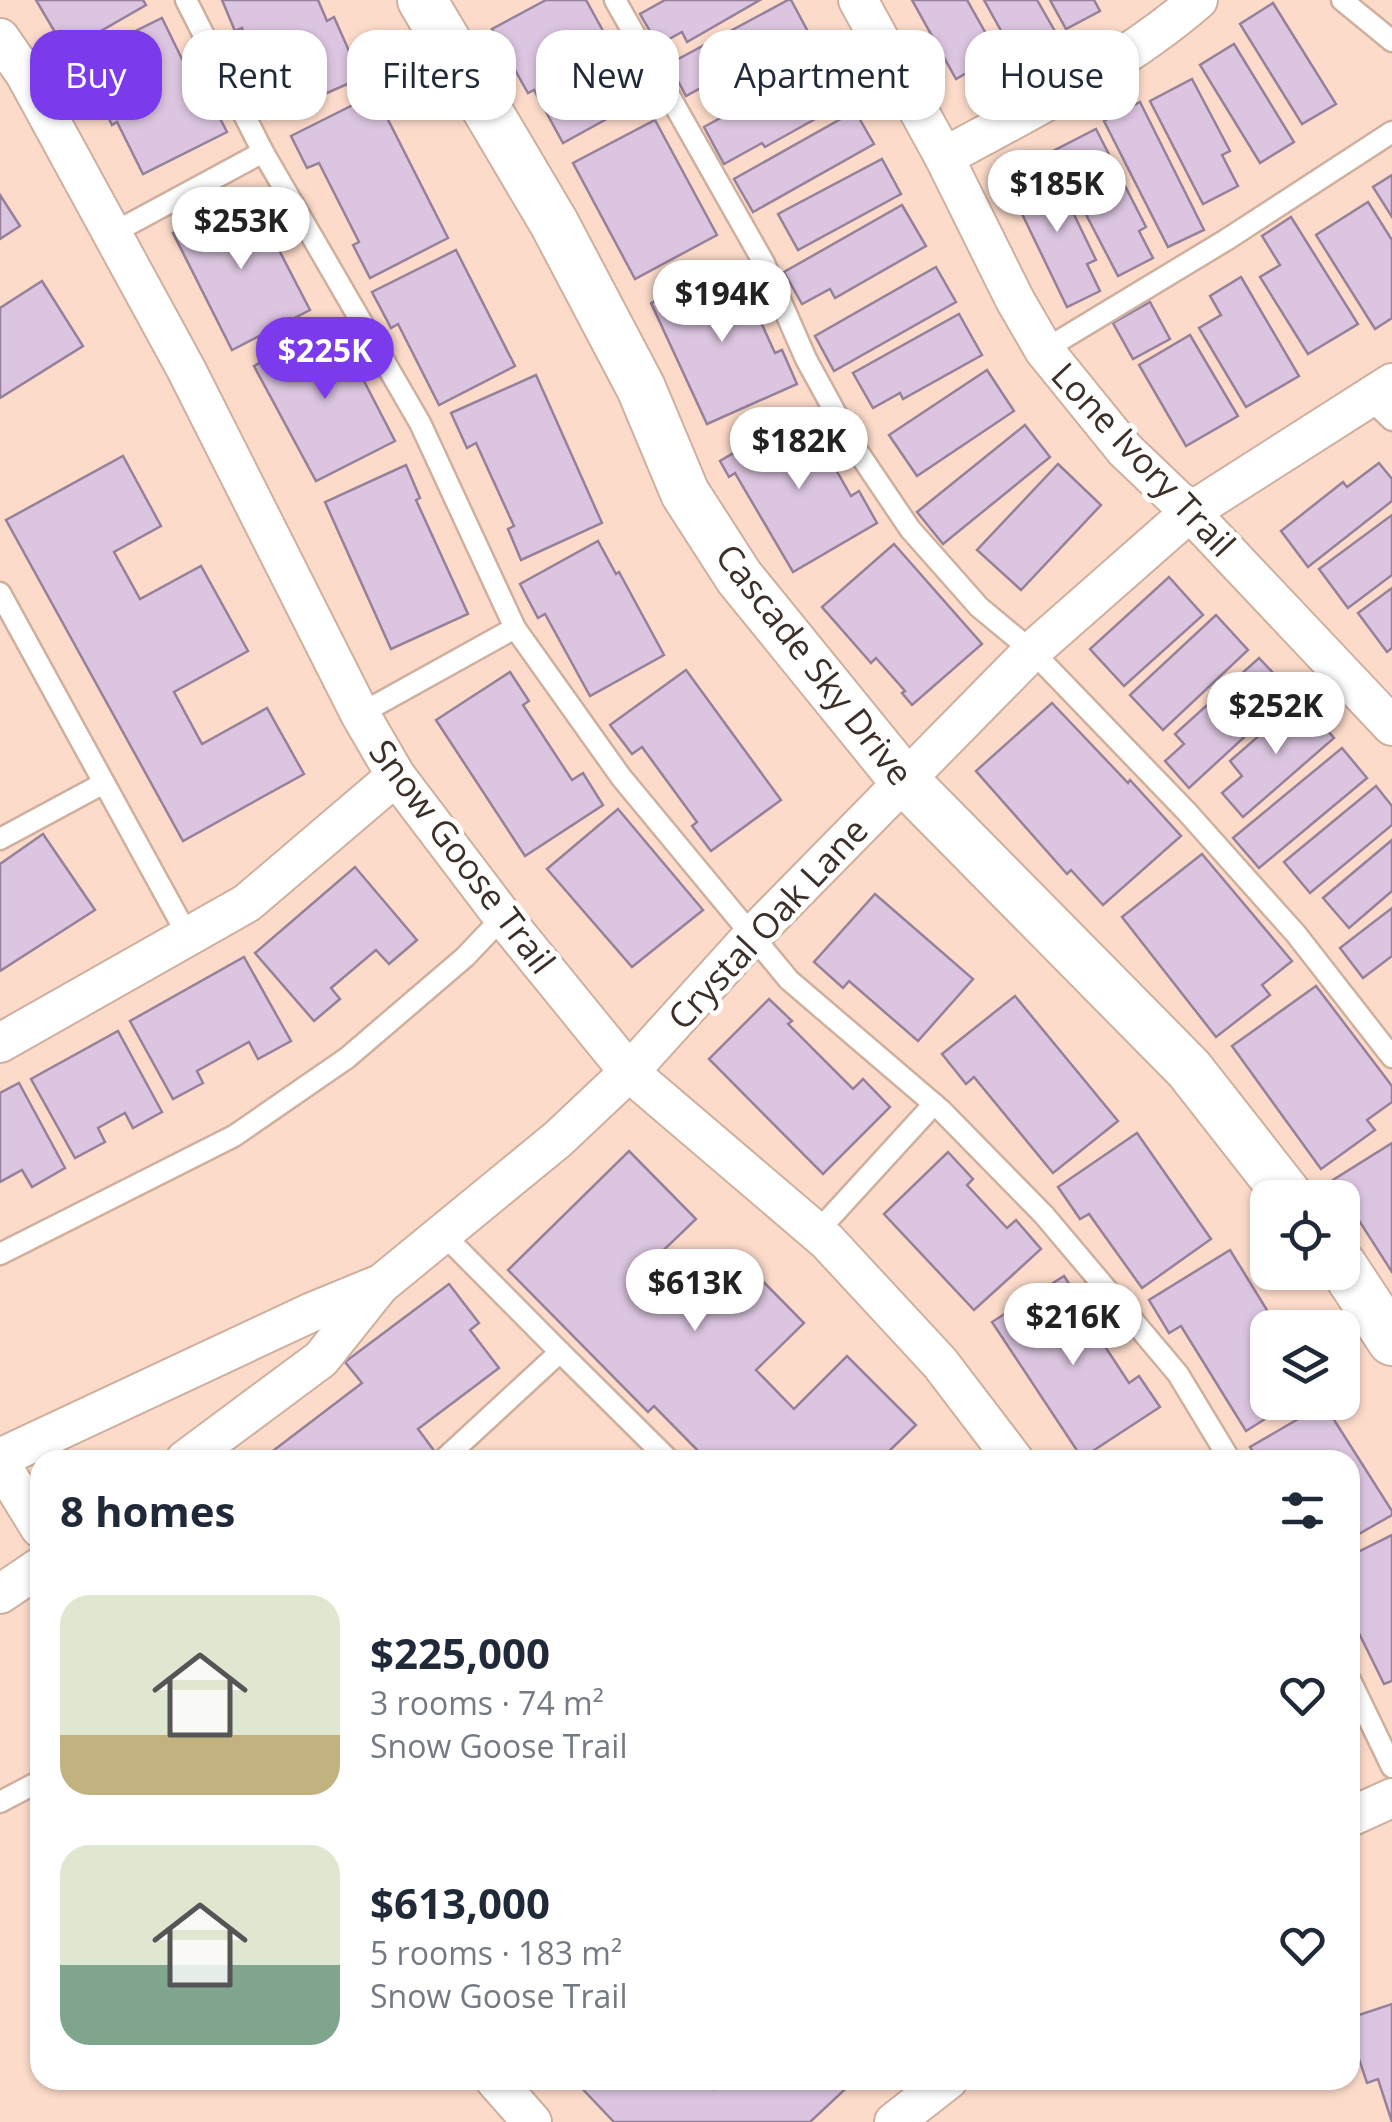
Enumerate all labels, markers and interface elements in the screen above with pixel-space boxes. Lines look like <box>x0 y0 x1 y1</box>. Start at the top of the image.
chip: Buy <box>30 30 162 120</box>
chip: Rent <box>182 30 327 120</box>
chip: Filters <box>347 30 516 120</box>
chip: New <box>536 30 679 120</box>
chip: Apartment <box>699 30 945 120</box>
chip: House <box>965 30 1139 120</box>
pin: $185K <box>987 150 1127 235</box>
text: $185K <box>1010 161 1104 204</box>
pin: $253K <box>171 187 311 272</box>
text: $253K <box>194 198 288 241</box>
pin: $194K <box>652 260 792 345</box>
text: $194K <box>675 271 769 314</box>
pin: $225K <box>255 317 395 402</box>
text: $225K <box>278 328 372 371</box>
street label: Lone Ivory Trail <box>1042 352 1246 566</box>
pin: $182K <box>729 407 869 492</box>
text: $182K <box>752 418 846 461</box>
street label: Cascade Sky Drive <box>706 534 924 794</box>
pin: $252K <box>1206 672 1346 757</box>
text: $252K <box>1229 683 1323 726</box>
street label: Snow Goose Trail <box>359 729 567 983</box>
street label: Crystal Oak Lane <box>657 807 877 1039</box>
map controls <box>1250 1180 1360 1420</box>
button: locate <box>1250 1180 1360 1290</box>
pin: $613K <box>625 1249 765 1334</box>
text: $613K <box>648 1260 742 1303</box>
pin: $216K <box>1003 1283 1143 1368</box>
text: $216K <box>1026 1294 1120 1337</box>
button: layers <box>1250 1310 1360 1420</box>
text: 8 homes <box>60 1482 235 1539</box>
icon: filters <box>1275 1483 1330 1538</box>
text: $225,000 <box>370 1624 550 1681</box>
icon: home <box>140 1635 260 1755</box>
icon: heart <box>1275 1668 1330 1723</box>
text: 3 rooms · 74 m² <box>370 1681 604 1724</box>
text: Snow Goose Trail <box>370 1724 627 1767</box>
text: $613,000 <box>370 1874 550 1931</box>
icon: home <box>140 1885 260 2005</box>
icon: heart <box>1275 1918 1330 1973</box>
text: 5 rooms · 183 m² <box>370 1931 622 1974</box>
text: Snow Goose Trail <box>370 1974 627 2017</box>

